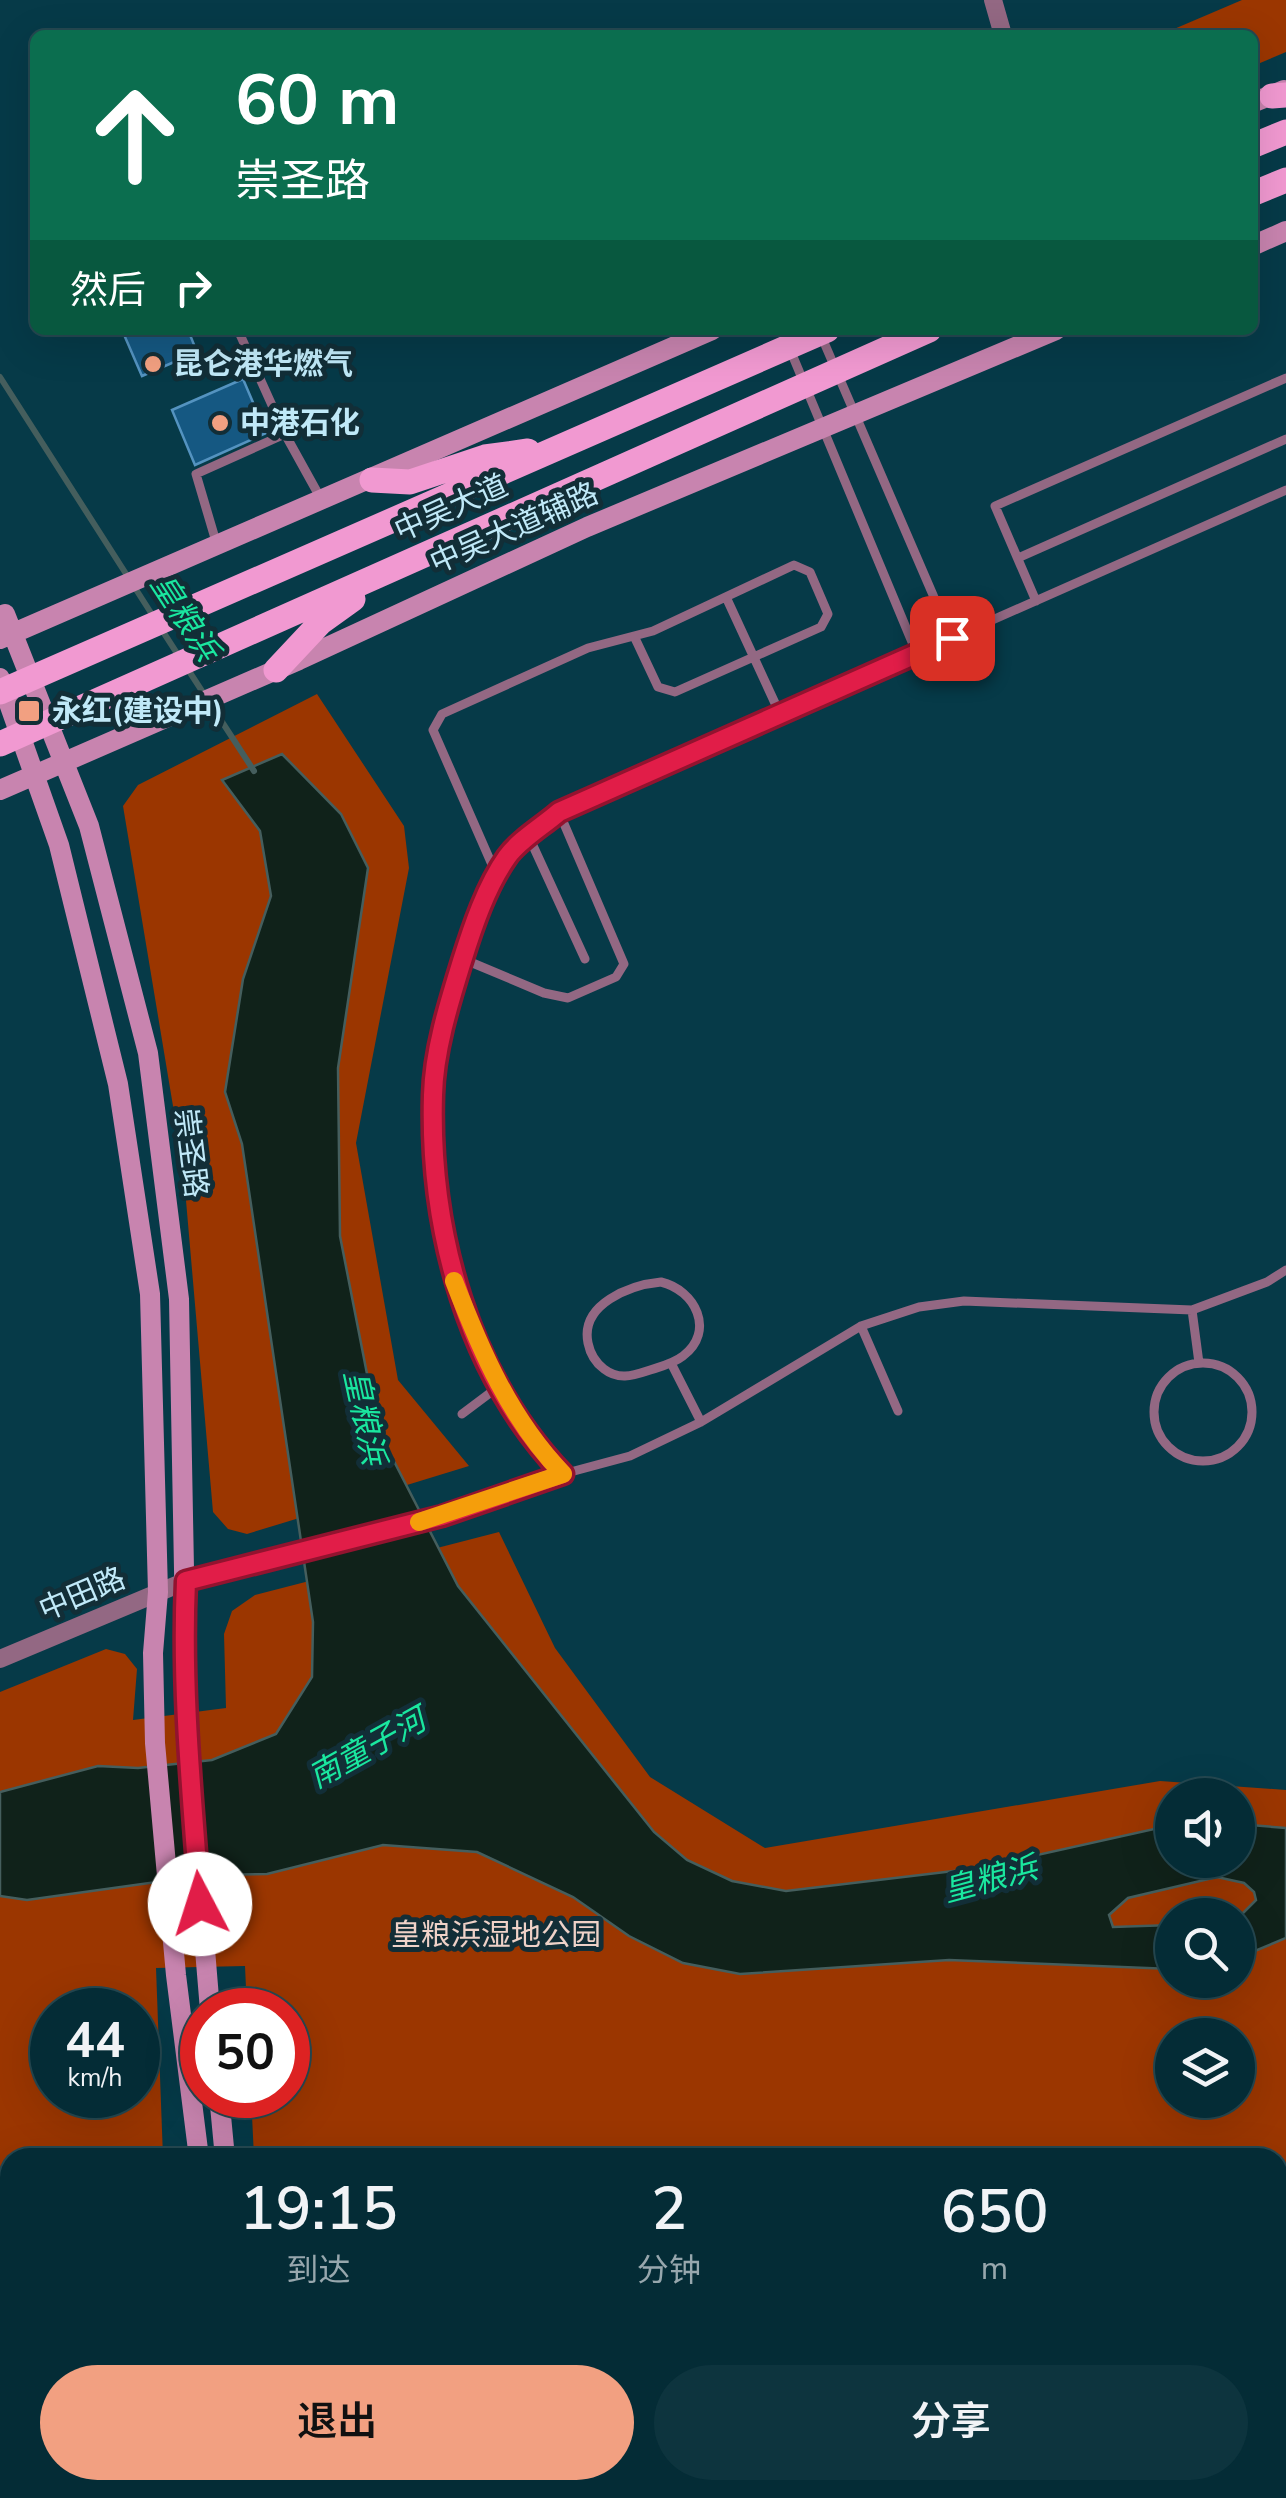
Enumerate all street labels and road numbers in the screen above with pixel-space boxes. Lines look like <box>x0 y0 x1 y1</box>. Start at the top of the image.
street label: 中吴大道 <box>388 465 514 552</box>
street label: 中吴大道辅路 <box>424 473 605 584</box>
street label: 崇圣路 <box>165 1106 216 1200</box>
street label: 中田路 <box>33 1558 132 1631</box>

